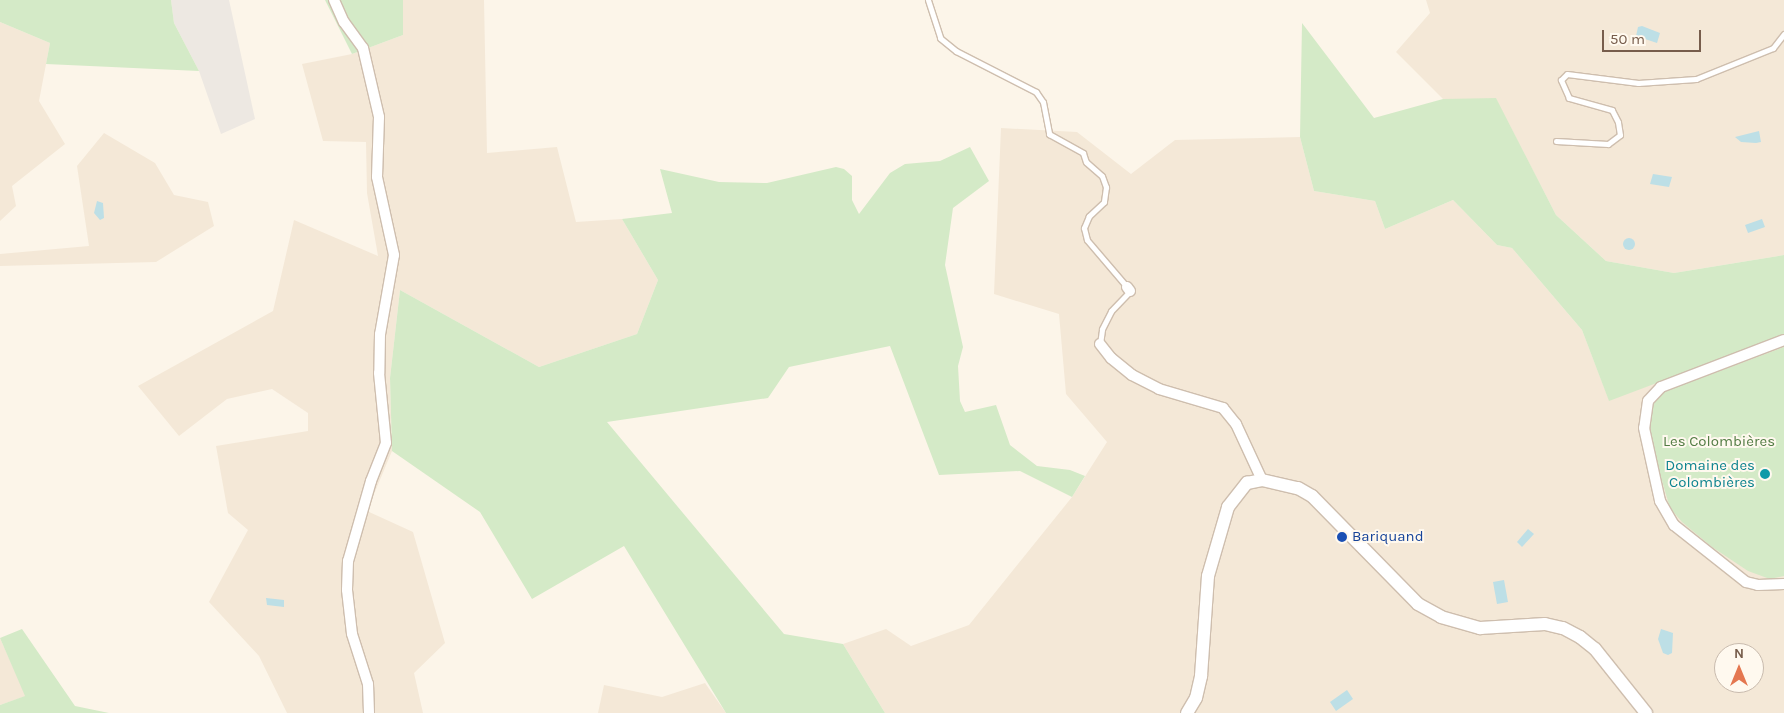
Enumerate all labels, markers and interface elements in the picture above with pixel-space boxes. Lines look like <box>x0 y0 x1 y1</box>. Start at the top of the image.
scale bar <box>1604 20 1703 52</box>
text: 50 m <box>1610 30 1645 48</box>
park label: Les Colombières <box>1663 433 1775 451</box>
place label: Domaine des Colombières <box>1665 456 1755 491</box>
marker: Domaine des Colombières <box>1759 468 1771 480</box>
place label: Bariquand <box>1352 528 1424 546</box>
marker: Bariquand <box>1336 531 1348 543</box>
north arrow <box>1714 643 1764 693</box>
text: N <box>1734 645 1744 662</box>

